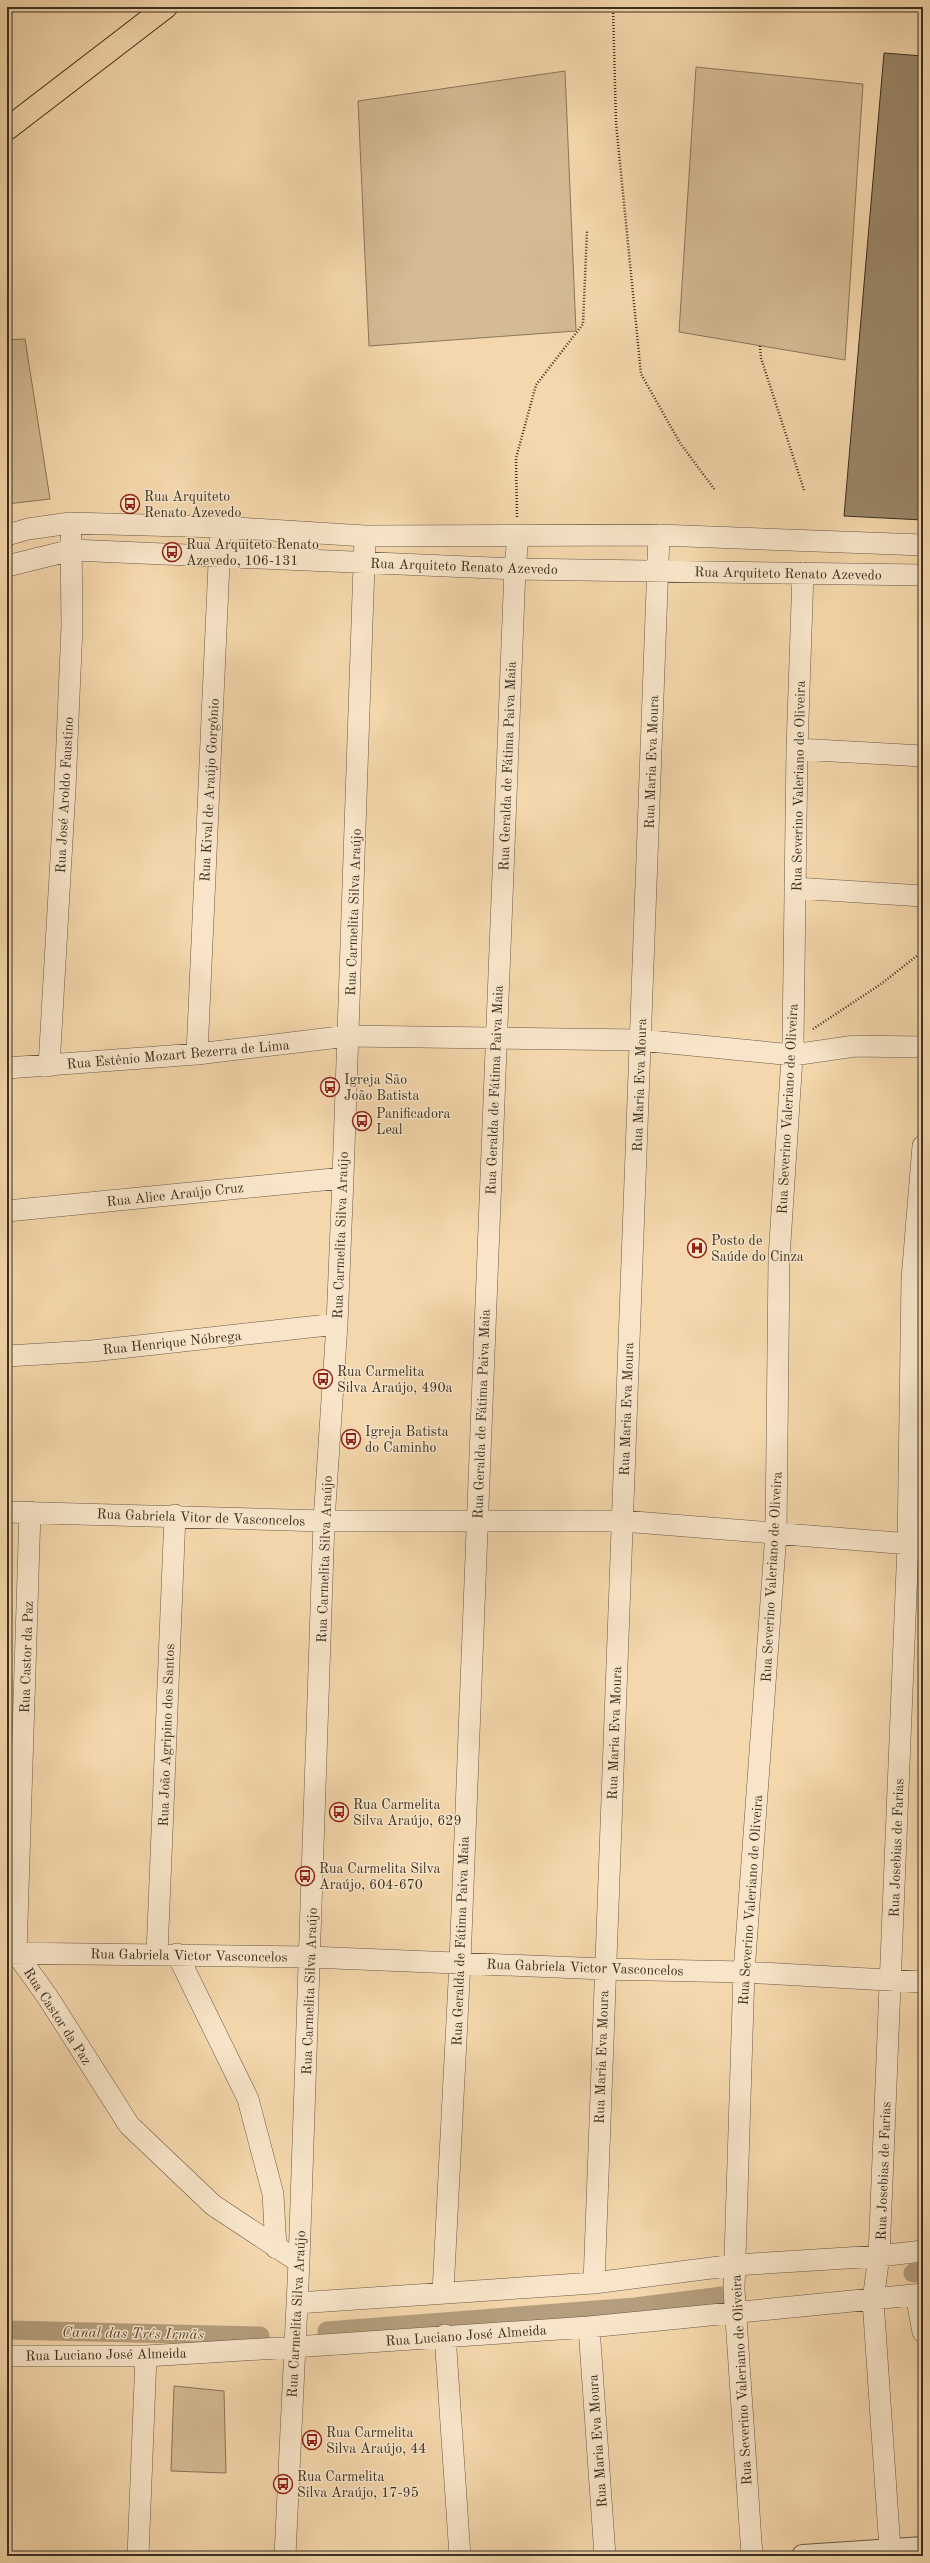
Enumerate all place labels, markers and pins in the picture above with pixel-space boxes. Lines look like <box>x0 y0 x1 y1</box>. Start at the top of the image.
place label: Rua Arquiteto Renato Azevedo <box>144 490 241 520</box>
bus stop icon: Rua Arquiteto Renato Azevedo <box>119 493 141 515</box>
place label: Rua Arquiteto Renato Azevedo, 106-131 <box>186 538 319 568</box>
bus stop icon: Rua Arquiteto Renato Azevedo, 106-131 <box>161 541 183 563</box>
place label: Igreja São João Batista <box>344 1073 420 1103</box>
bus stop icon: Igreja São João Batista <box>319 1076 341 1098</box>
place label: Panificadora Leal <box>376 1107 451 1137</box>
bus stop icon: Panificadora Leal <box>351 1110 373 1132</box>
place label: Posto de Saúde do Cinza <box>711 1234 804 1264</box>
hospital icon: Posto de Saúde do Cinza <box>686 1237 708 1259</box>
place label: Rua Carmelita Silva Araújo, 490a <box>337 1365 452 1395</box>
bus stop icon: Rua Carmelita Silva Araújo, 490a <box>312 1368 334 1390</box>
place label: Igreja Batista do Caminho <box>365 1425 449 1455</box>
bus stop icon: Igreja Batista do Caminho <box>340 1428 362 1450</box>
place label: Rua Carmelita Silva Araújo, 629 <box>353 1798 462 1828</box>
bus stop icon: Rua Carmelita Silva Araújo, 629 <box>328 1801 350 1823</box>
place label: Rua Carmelita Silva Araújo, 604-670 <box>319 1862 440 1892</box>
bus stop icon: Rua Carmelita Silva Araújo, 604-670 <box>294 1865 316 1887</box>
place label: Rua Carmelita Silva Araújo, 44 <box>326 2426 426 2456</box>
bus stop icon: Rua Carmelita Silva Araújo, 44 <box>301 2429 323 2451</box>
place label: Rua Carmelita Silva Araújo, 17-95 <box>297 2470 419 2500</box>
bus stop icon: Rua Carmelita Silva Araújo, 17-95 <box>272 2473 294 2495</box>

